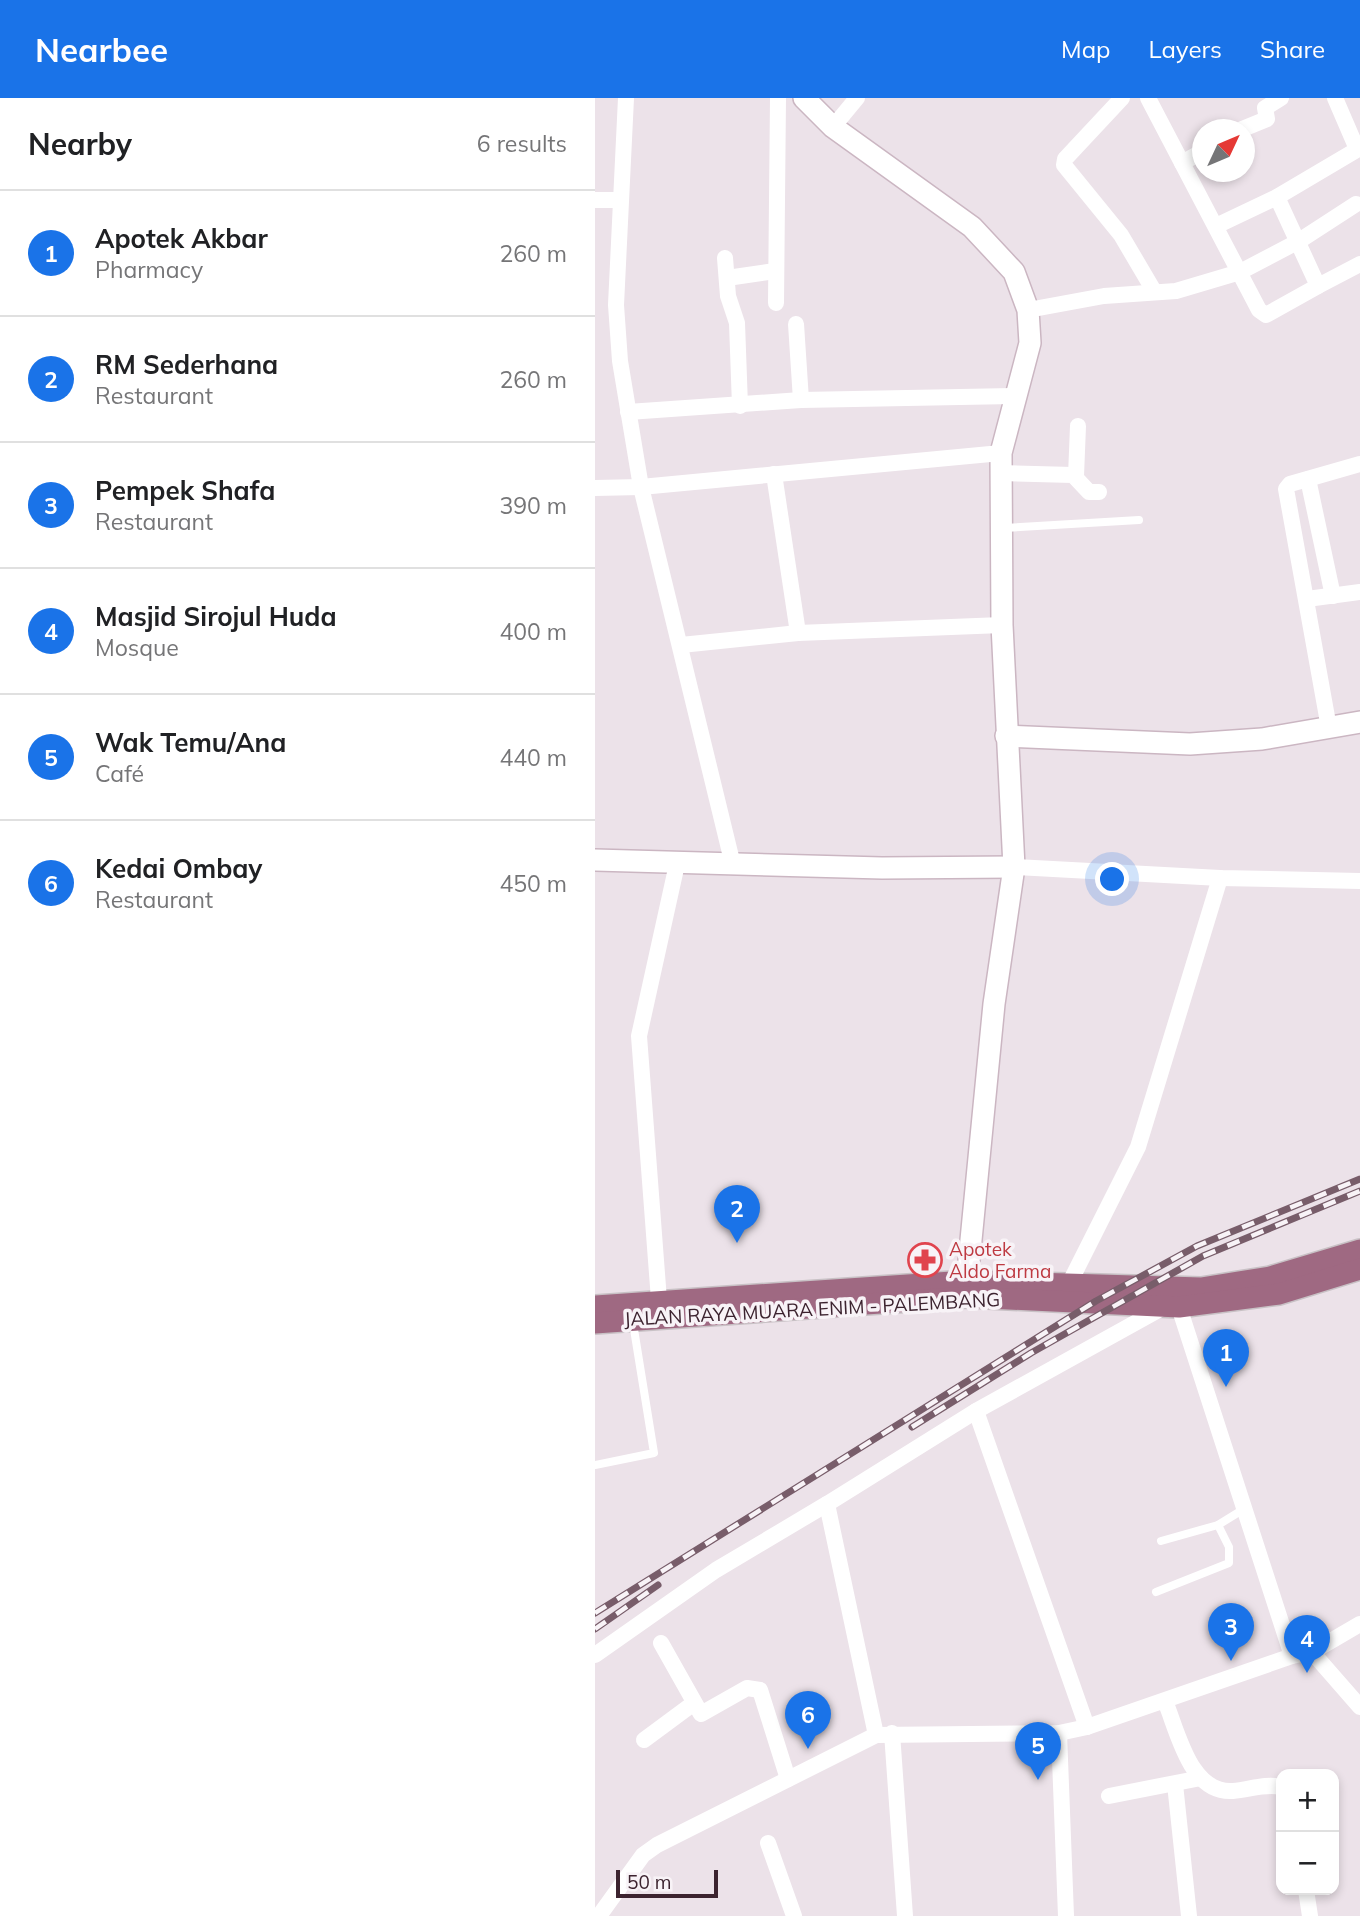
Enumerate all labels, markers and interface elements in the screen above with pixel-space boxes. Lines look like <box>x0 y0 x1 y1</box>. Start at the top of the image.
text: Nearbee <box>35 29 168 70</box>
text: Map <box>1061 34 1110 64</box>
text: Layers <box>1148 34 1222 64</box>
text: Share <box>1260 34 1325 64</box>
north arrow <box>1192 119 1255 182</box>
text: Nearby <box>28 125 132 163</box>
text: 6 results <box>477 129 567 158</box>
text: Apotek Akbar <box>95 222 268 255</box>
text: 1 <box>44 239 58 268</box>
text: 260 m <box>499 239 567 268</box>
text: Pharmacy <box>95 255 203 284</box>
text: RM Sederhana <box>95 348 278 381</box>
text: 2 <box>44 365 58 394</box>
text: 260 m <box>499 365 567 394</box>
text: Restaurant <box>95 381 213 410</box>
text: Pempek Shafa <box>95 474 275 507</box>
text: 3 <box>44 491 58 520</box>
text: 390 m <box>499 491 567 520</box>
text: Restaurant <box>95 507 213 536</box>
text: Masjid Sirojul Huda <box>95 600 337 633</box>
text: 4 <box>44 617 58 646</box>
text: 400 m <box>499 617 567 646</box>
text: Mosque <box>95 633 179 662</box>
text: Wak Temu/Ana <box>95 726 286 759</box>
text: 5 <box>44 743 58 772</box>
text: 440 m <box>499 743 567 772</box>
text: Café <box>95 759 144 788</box>
text: Kedai Ombay <box>95 852 262 885</box>
your location <box>1095 862 1129 896</box>
text: 6 <box>44 869 58 898</box>
text: 450 m <box>499 869 567 898</box>
text: Restaurant <box>95 885 213 914</box>
pin: 2 <box>714 1185 760 1243</box>
place label: Apotek Aldo Farma <box>949 1237 1051 1283</box>
pharmacy icon: Apotek Aldo Farma <box>906 1241 944 1279</box>
street label: JALAN RAYA MUARA ENIM - PALEMBANG <box>623 1287 1001 1331</box>
pin: 1 <box>1203 1329 1249 1387</box>
pin: 3 <box>1208 1603 1254 1661</box>
pin: 4 <box>1284 1615 1330 1673</box>
pin: 6 <box>785 1691 831 1749</box>
pin: 5 <box>1015 1722 1061 1780</box>
map controls <box>1276 1769 1339 1895</box>
button: + <box>1276 1769 1339 1832</box>
button: − <box>1276 1832 1339 1895</box>
scale bar <box>616 1867 717 1899</box>
text: 50 m <box>627 1870 671 1894</box>

